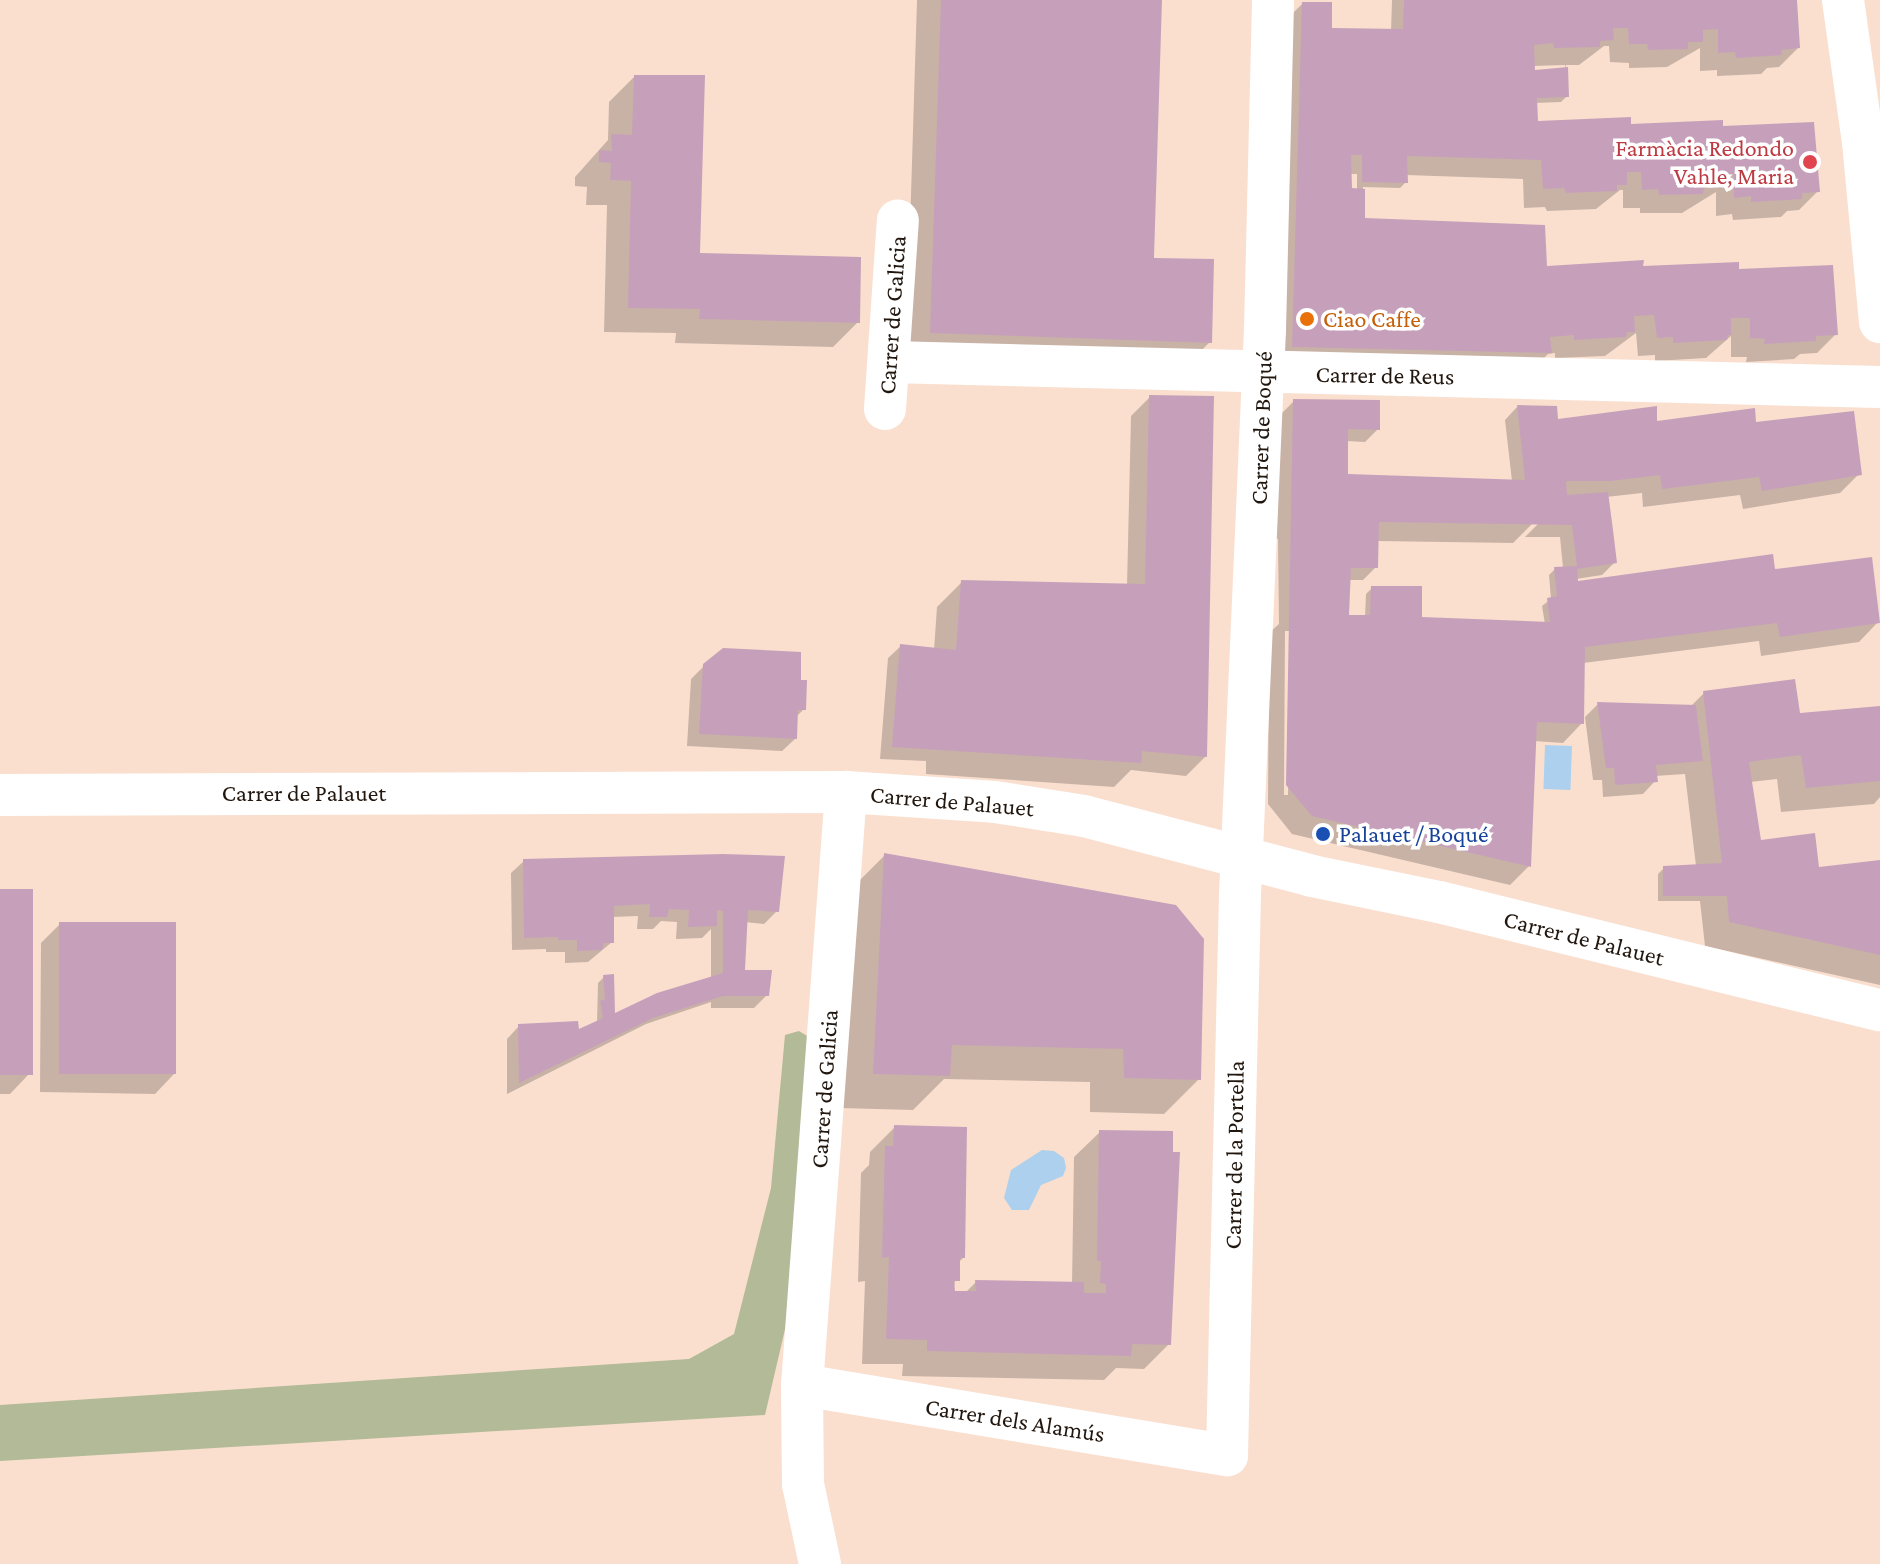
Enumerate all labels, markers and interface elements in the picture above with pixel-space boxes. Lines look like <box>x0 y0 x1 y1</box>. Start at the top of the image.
place label: Farmàcia Redondo Vahle, Maria <box>1615 134 1794 190</box>
marker: Farmàcia Redondo Vahle, Maria <box>1801 153 1819 171</box>
street label: Carrer de Galicia <box>872 235 912 395</box>
place label: Ciao Caffe <box>1323 305 1421 333</box>
marker: Ciao Caffe <box>1298 310 1316 328</box>
street label: Carrer de Boqué <box>1244 351 1278 505</box>
street label: Carrer de Reus <box>1315 359 1455 391</box>
street label: Carrer de Palauet <box>222 779 386 807</box>
street label: Carrer de Palauet <box>869 779 1035 823</box>
place label: Palauet / Boqué <box>1339 820 1489 848</box>
marker: Palauet / Boqué <box>1314 825 1332 843</box>
street label: Carrer de Palauet <box>1501 904 1667 972</box>
street label: Carrer de Galicia <box>804 1009 844 1169</box>
street label: Carrer de la Portella <box>1218 1060 1250 1250</box>
street label: Carrer dels Alamús <box>923 1392 1107 1448</box>

